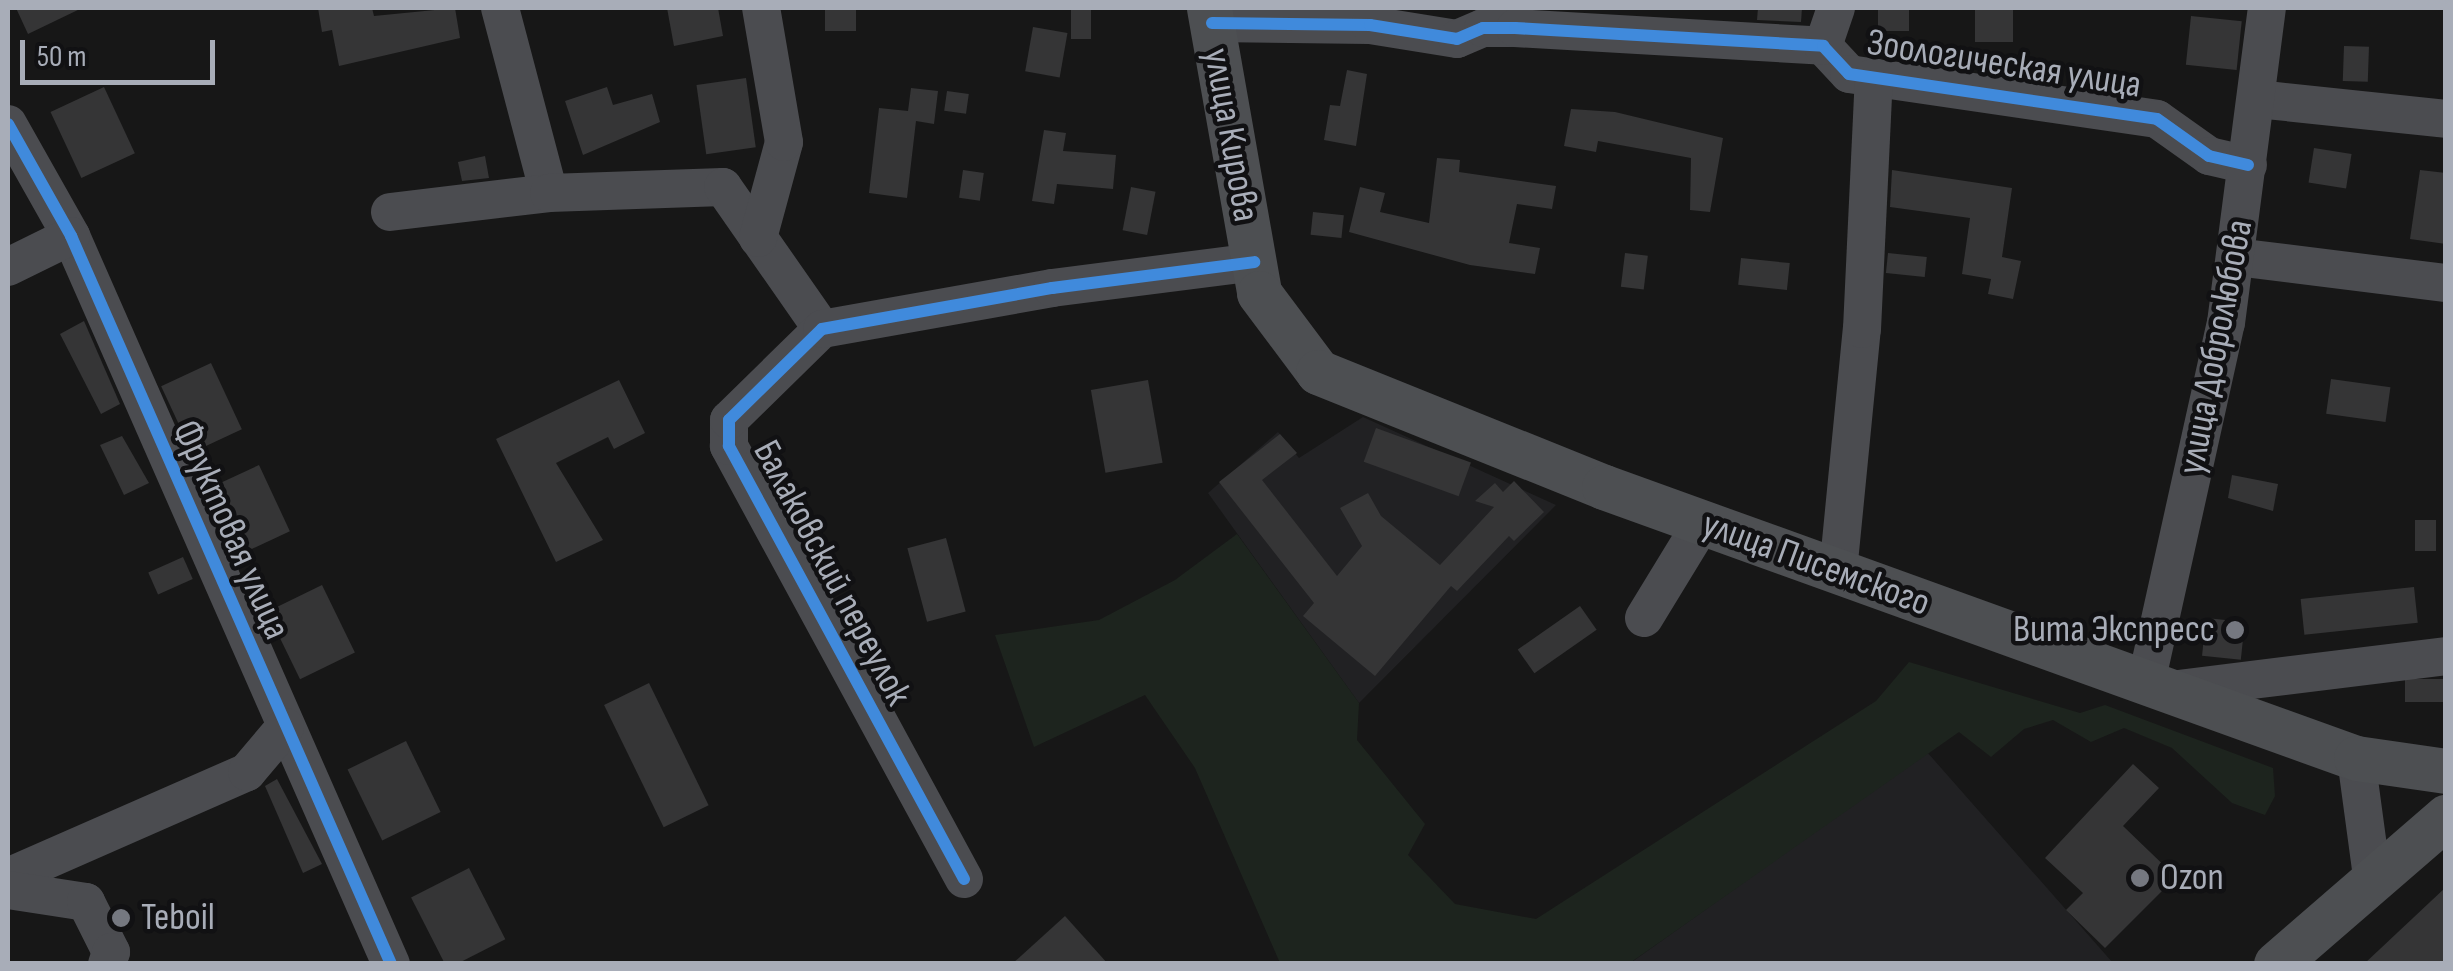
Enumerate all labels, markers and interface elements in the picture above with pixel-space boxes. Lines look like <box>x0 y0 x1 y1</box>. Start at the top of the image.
scale bar <box>25 20 220 82</box>
street label: Зоологическая улица <box>1864 20 2144 108</box>
text: 50 m <box>37 39 86 75</box>
street label: улица Кирова <box>1193 45 1269 225</box>
street label: улица Добролюбова <box>2169 216 2263 478</box>
street label: Фруктовая улица <box>163 414 299 646</box>
street label: Балаковский переулок <box>743 433 921 713</box>
street label: улица Писемского <box>1696 502 1936 626</box>
place label: Вита Экспресс <box>2013 607 2215 653</box>
marker: Вита Экспресс <box>2224 619 2246 641</box>
place label: Ozon <box>2160 855 2224 901</box>
marker: Ozon <box>2129 867 2151 889</box>
place label: Teboil <box>141 895 215 941</box>
marker: Teboil <box>110 907 132 929</box>

